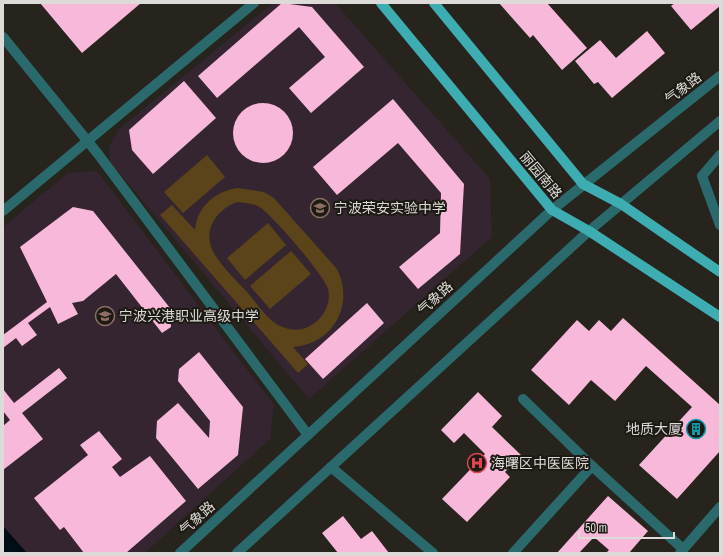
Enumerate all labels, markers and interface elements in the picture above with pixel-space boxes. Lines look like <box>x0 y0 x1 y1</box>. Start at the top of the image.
street label: 气象路 <box>661 68 705 108</box>
street label: 丽园南路 <box>516 148 566 202</box>
school or university icon: 宁波荣安实验中学 <box>309 197 331 219</box>
place label: 宁波荣安实验中学 <box>334 199 446 217</box>
street label: 气象路 <box>414 277 456 319</box>
school or university icon: 宁波兴港职业高级中学 <box>94 305 116 327</box>
place label: 宁波兴港职业高级中学 <box>119 307 259 325</box>
building icon: 地质大厦 <box>685 418 707 440</box>
place label: 地质大厦 <box>626 420 682 438</box>
hospital icon: 海曙区中医医院 <box>466 452 488 474</box>
place label: 海曙区中医医院 <box>491 454 589 472</box>
street label: 气象路 <box>176 497 218 539</box>
scale bar <box>579 514 674 540</box>
text: 50 m <box>585 520 607 536</box>

